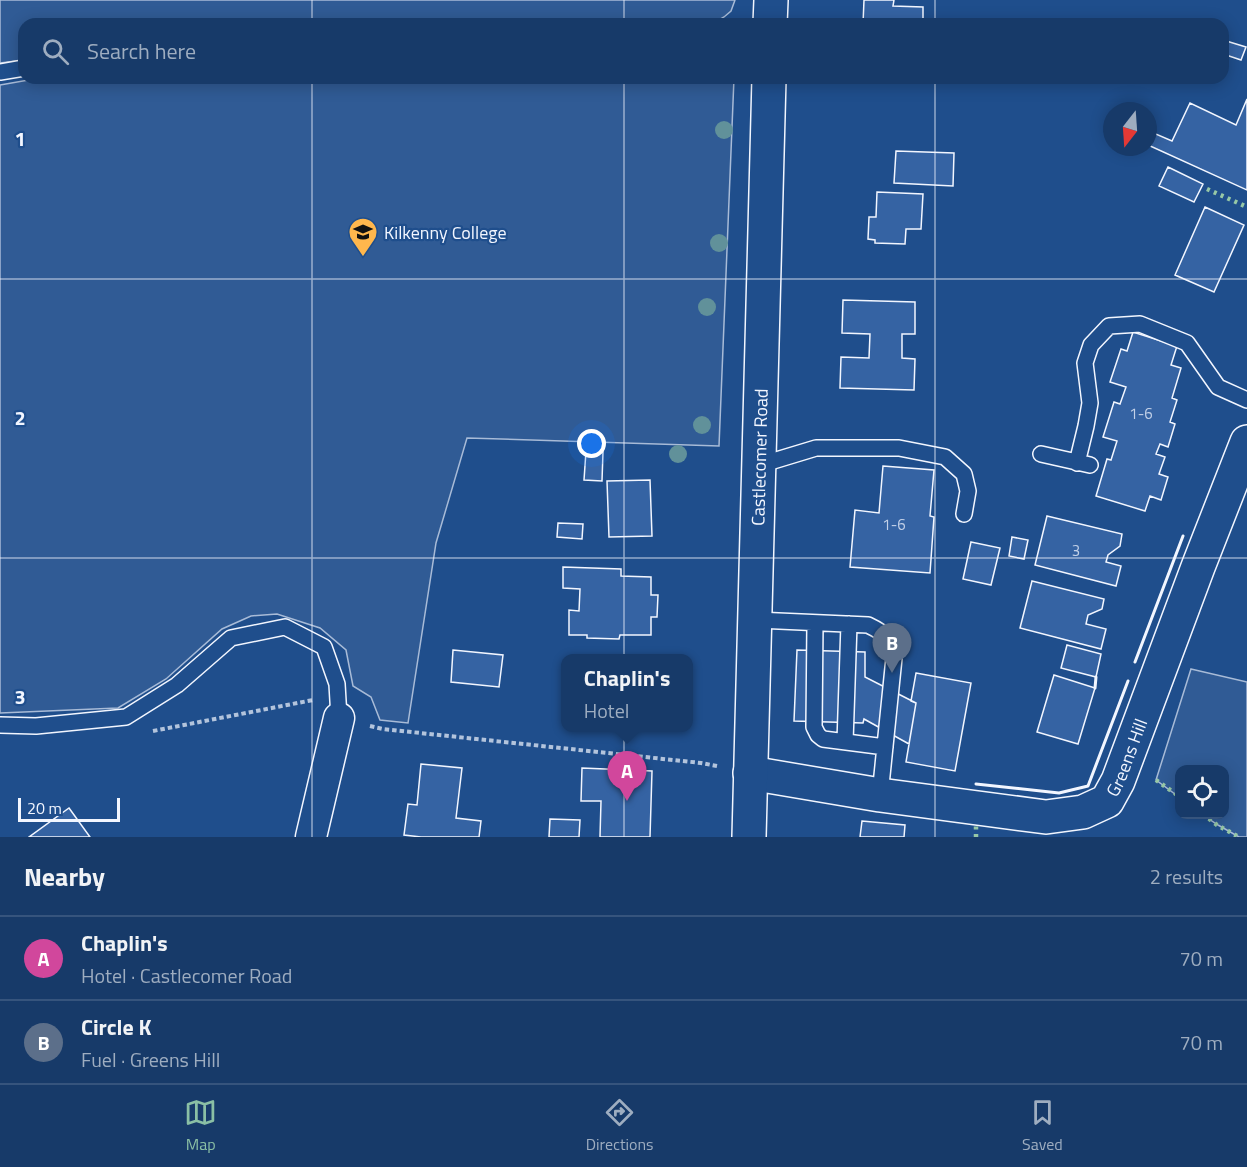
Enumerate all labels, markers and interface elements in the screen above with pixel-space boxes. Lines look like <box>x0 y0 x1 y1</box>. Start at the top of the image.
search box <box>18 18 1229 84</box>
text: Search here <box>87 34 196 68</box>
icon: search <box>39 35 72 68</box>
north arrow <box>1103 102 1157 156</box>
text: 1 <box>14 123 26 154</box>
school or university icon: Kilkenny College <box>347 216 379 258</box>
place label: Kilkenny College <box>384 219 507 246</box>
street label: Castlecomer Road <box>744 388 774 526</box>
text: 2 <box>14 402 26 433</box>
house number: 1-6 <box>1129 402 1153 425</box>
your location <box>577 429 606 458</box>
house number: 1-6 <box>882 513 906 536</box>
house number: 3 <box>1072 539 1080 562</box>
pin: B <box>872 624 912 673</box>
popup <box>561 654 693 732</box>
text: Chaplin's <box>584 661 670 695</box>
text: 3 <box>14 681 26 712</box>
text: Hotel <box>584 695 629 726</box>
street label: Greens Hill <box>1099 714 1154 801</box>
pin: A <box>608 752 646 801</box>
map controls <box>1175 765 1229 819</box>
button: locate <box>1175 765 1229 819</box>
scale bar <box>18 795 120 822</box>
text: 20 m <box>27 796 62 820</box>
text: Nearby <box>24 857 105 896</box>
text: 2 results <box>1150 861 1223 892</box>
text: Chaplin's <box>81 926 168 960</box>
text: A <box>37 943 50 974</box>
text: 70 m <box>1179 943 1223 974</box>
text: Hotel · Castlecomer Road <box>81 960 292 991</box>
text: Circle K <box>81 1010 152 1044</box>
text: B <box>37 1027 50 1058</box>
text: 70 m <box>1179 1027 1223 1058</box>
text: Fuel · Greens Hill <box>81 1044 220 1075</box>
tab: Map <box>184 1096 217 1156</box>
tab: Directions <box>586 1096 654 1156</box>
tab: Saved <box>1022 1096 1063 1156</box>

